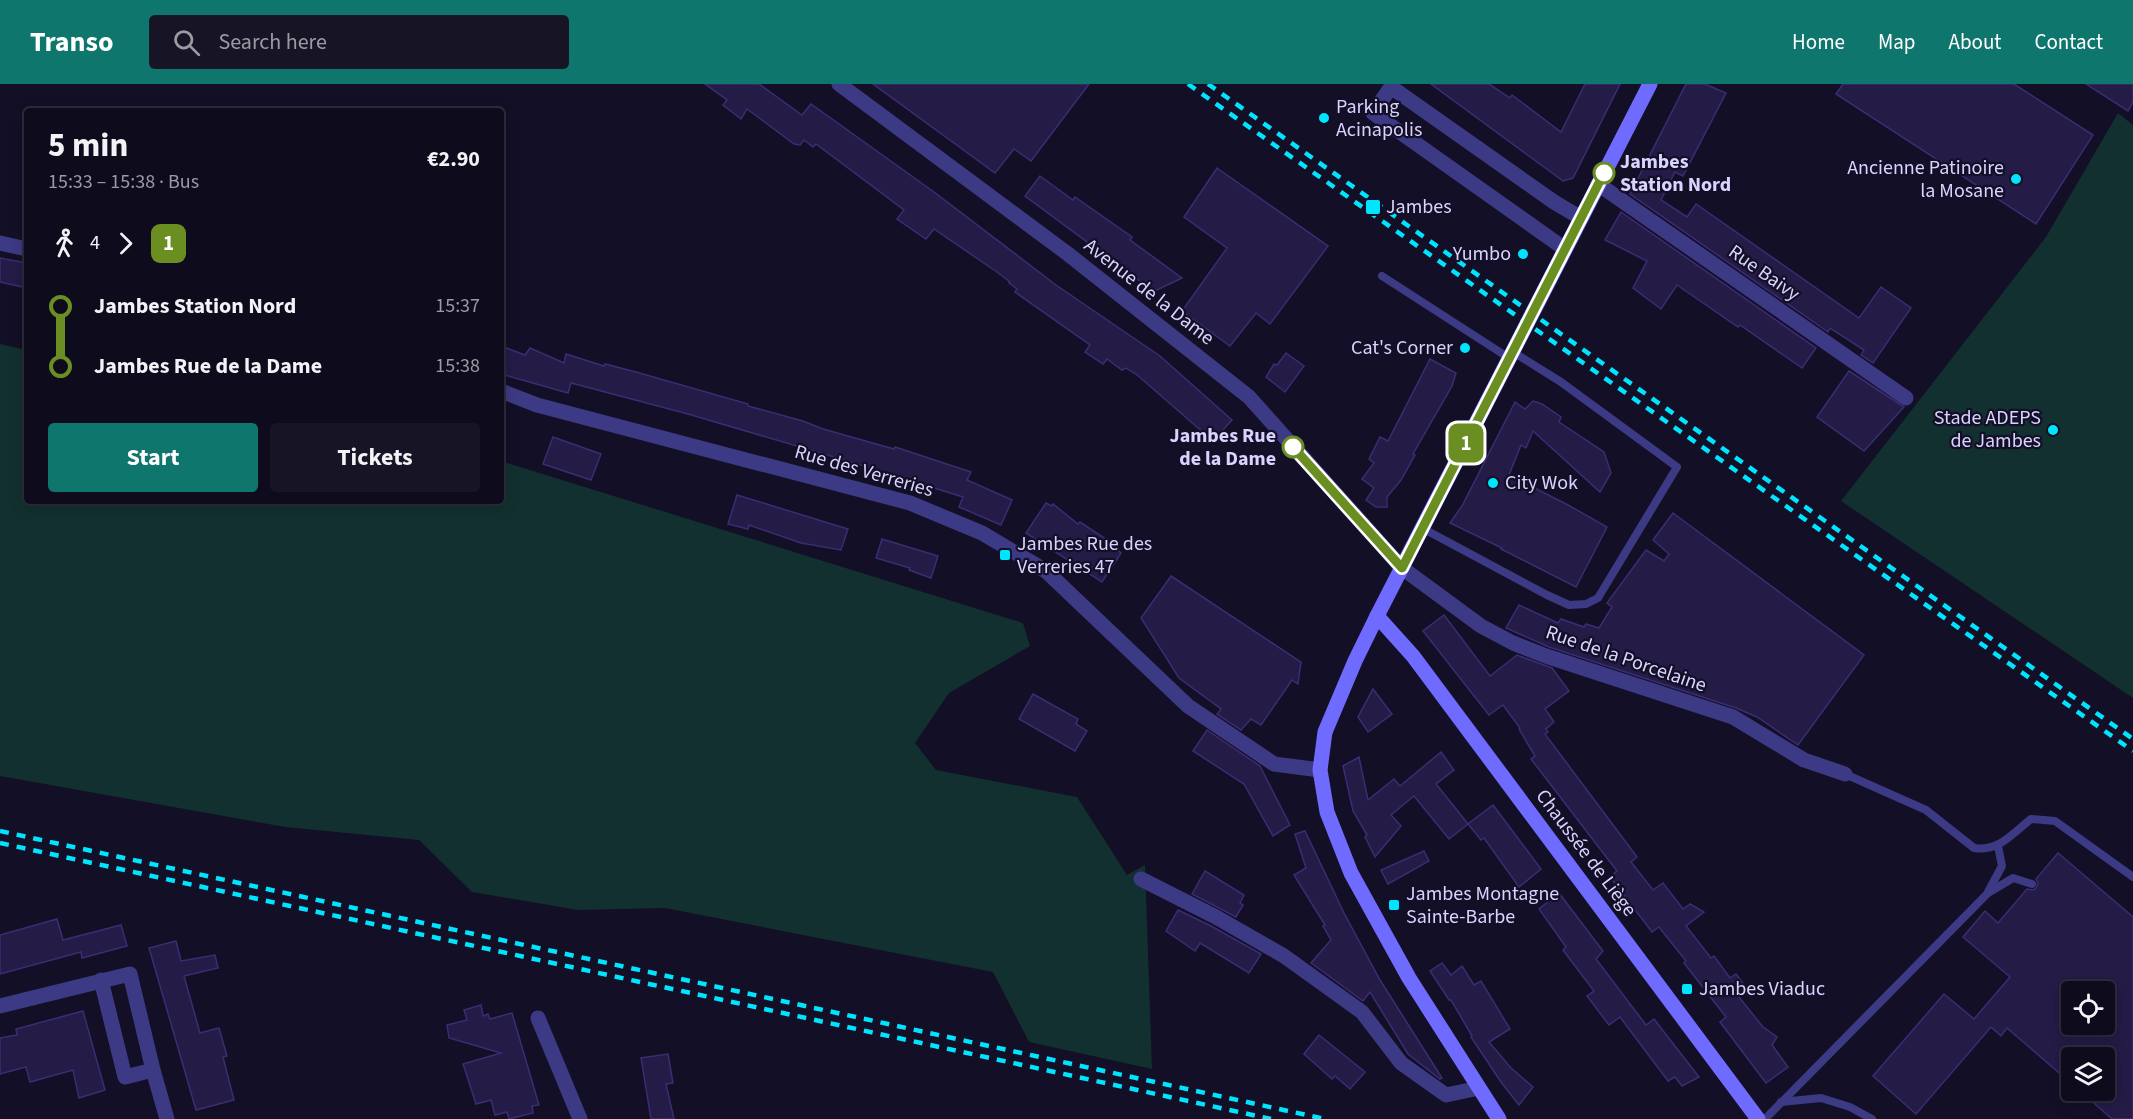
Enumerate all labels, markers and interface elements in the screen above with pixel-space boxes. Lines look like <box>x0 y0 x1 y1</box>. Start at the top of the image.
search box <box>149 15 569 69</box>
text: Transo <box>30 22 113 62</box>
icon: search <box>170 26 203 59</box>
text: Search here <box>218 26 327 58</box>
text: Home <box>1792 27 1845 57</box>
text: Map <box>1878 27 1916 57</box>
text: About <box>1949 27 2001 57</box>
text: Contact <box>2034 27 2103 57</box>
place label: Parking Acinapolis <box>1336 93 1422 144</box>
marker: Parking Acinapolis <box>1317 111 1331 125</box>
text: 5 min <box>48 122 128 169</box>
text: €2.90 <box>427 143 480 175</box>
place label: Jambes Station Nord <box>1620 148 1731 199</box>
place label: Ancienne Patinoire la Mosane <box>1847 154 2004 205</box>
marker: Jambes Station Nord <box>1593 162 1615 184</box>
text: 15:33 – 15:38 · Bus <box>48 168 199 196</box>
marker: Ancienne Patinoire la Mosane <box>2009 172 2023 186</box>
place label: Jambes <box>1386 193 1452 221</box>
marker: Jambes <box>1364 198 1382 216</box>
icon: walk <box>48 227 81 260</box>
icon: forward <box>109 227 142 260</box>
text: 1 <box>163 228 174 258</box>
text: 4 <box>90 229 100 257</box>
street label: Avenue de la Dame <box>1078 232 1220 352</box>
street label: Rue Baivy <box>1723 238 1806 308</box>
place label: Yumbo <box>1452 240 1511 268</box>
marker: Yumbo <box>1516 247 1530 261</box>
text: Jambes Station Nord <box>94 290 296 322</box>
text: 15:37 <box>435 292 480 320</box>
place label: Cat's Corner <box>1351 334 1453 362</box>
marker: Cat's Corner <box>1458 341 1472 355</box>
text: Jambes Rue de la Dame <box>94 350 322 382</box>
text: 15:38 <box>435 352 480 380</box>
place label: Stade ADEPS de Jambes <box>1934 404 2041 455</box>
place label: Jambes Rue de la Dame <box>1169 422 1276 473</box>
button: Start <box>48 423 258 492</box>
button: Tickets <box>270 423 480 492</box>
marker: Stade ADEPS de Jambes <box>2046 423 2060 437</box>
line badge: 1 <box>1446 424 1486 462</box>
text: 1 <box>1460 428 1472 458</box>
marker: Jambes Rue de la Dame <box>1282 436 1304 458</box>
street label: Rue des Verreries <box>791 438 937 504</box>
place label: City Wok <box>1505 469 1578 497</box>
marker: City Wok <box>1486 476 1500 490</box>
place label: Jambes Rue des Verreries 47 <box>1017 530 1152 581</box>
marker: Jambes Rue des Verreries 47 <box>998 548 1012 562</box>
street label: Rue de la Porcelaine <box>1542 618 1710 700</box>
street label: Chaussée de Liège <box>1529 783 1643 923</box>
place label: Jambes Montagne Sainte-Barbe <box>1406 880 1559 931</box>
marker: Jambes Montagne Sainte-Barbe <box>1387 898 1401 912</box>
place label: Jambes Viaduc <box>1699 975 1825 1003</box>
map controls <box>2061 981 2115 1101</box>
button: locate <box>2061 981 2115 1035</box>
marker: Jambes Viaduc <box>1680 982 1694 996</box>
button: layers <box>2061 1047 2115 1101</box>

